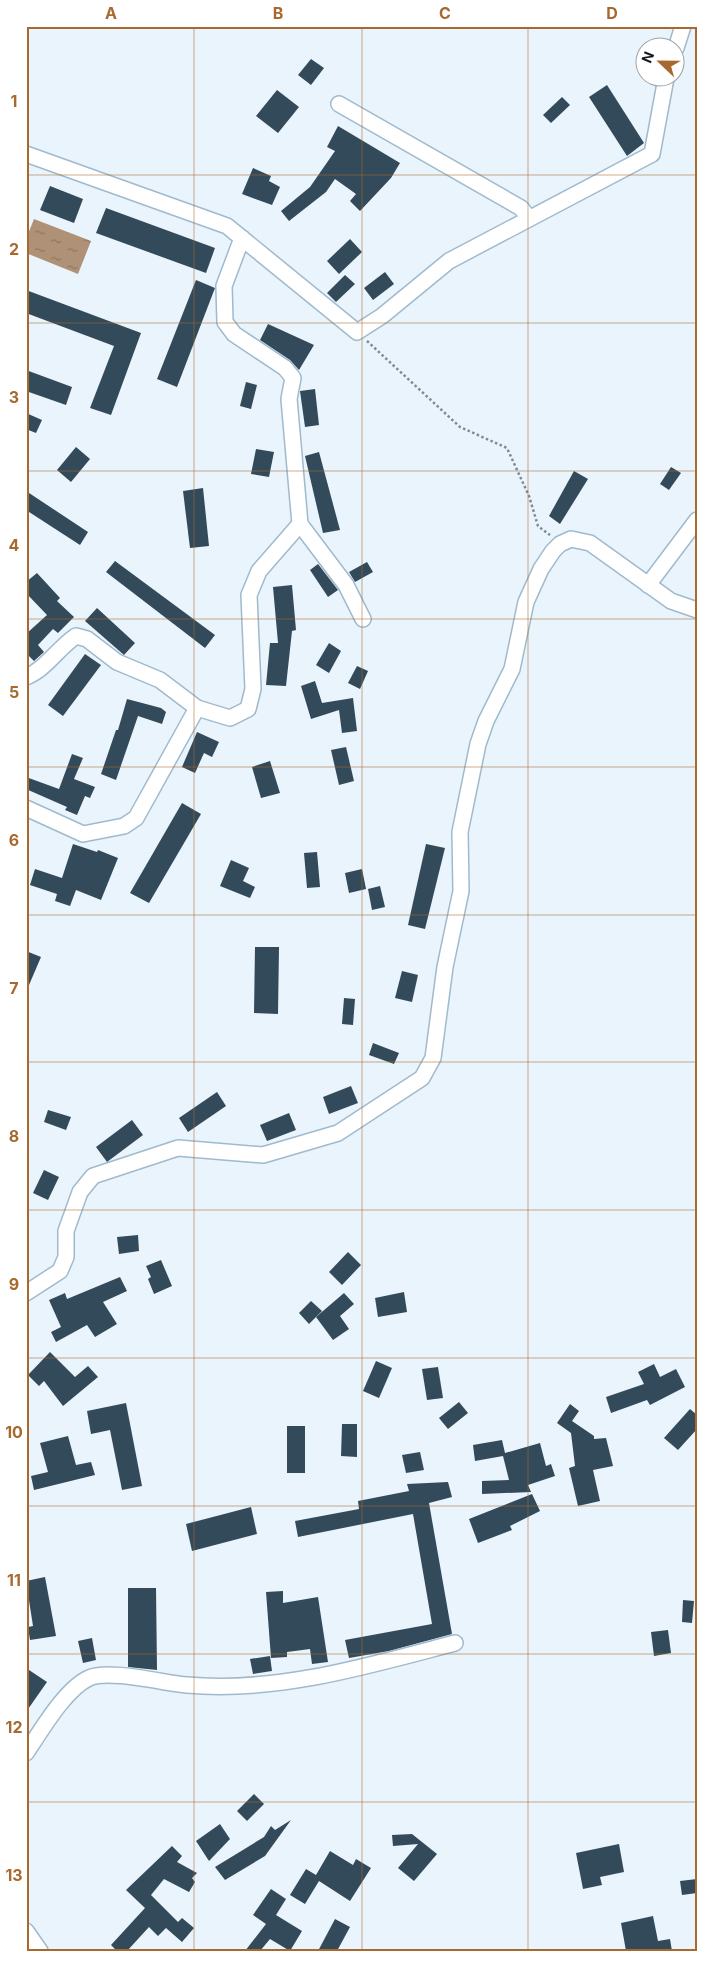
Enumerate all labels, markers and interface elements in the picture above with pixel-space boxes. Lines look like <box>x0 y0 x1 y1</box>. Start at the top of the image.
text: A <box>105 3 117 23</box>
text: B <box>273 3 283 23</box>
text: C <box>439 3 451 23</box>
text: D <box>606 3 618 23</box>
north arrow <box>636 38 686 88</box>
text: N <box>638 49 657 65</box>
text: 1 <box>11 91 17 111</box>
text: 2 <box>9 239 19 259</box>
text: 3 <box>9 387 19 407</box>
text: 4 <box>9 535 20 555</box>
text: 5 <box>9 682 19 702</box>
text: 6 <box>9 830 19 850</box>
text: 7 <box>9 978 19 998</box>
text: 8 <box>9 1126 19 1146</box>
text: 9 <box>9 1274 19 1294</box>
text: 10 <box>5 1422 23 1442</box>
text: 11 <box>7 1570 21 1590</box>
text: 12 <box>6 1717 22 1737</box>
text: 13 <box>5 1865 23 1885</box>

